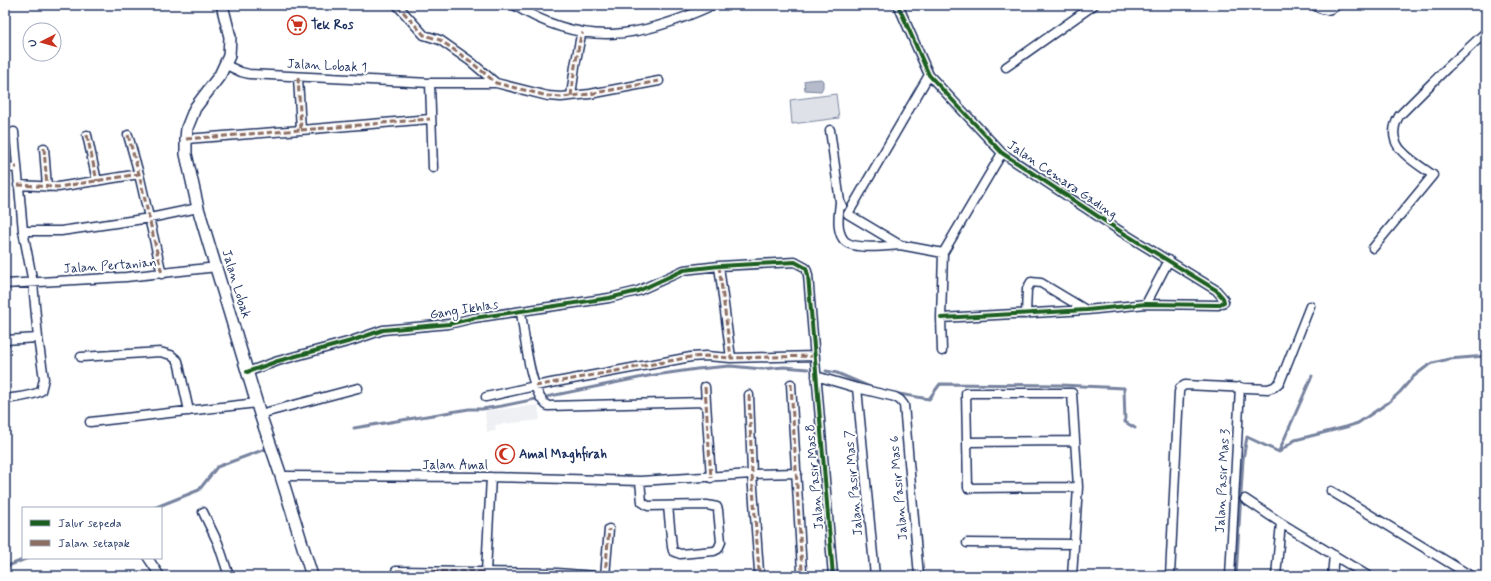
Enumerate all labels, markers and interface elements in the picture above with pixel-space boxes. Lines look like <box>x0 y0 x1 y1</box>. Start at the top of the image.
supermarket icon: Tek Ros <box>286 14 308 36</box>
place label: Tek Ros <box>311 17 354 34</box>
north arrow <box>22 22 62 62</box>
text: U <box>26 39 40 47</box>
street label: Jalan Lobak 1 <box>286 55 368 77</box>
street label: Jalan Cemara Gading <box>1004 137 1120 223</box>
street label: Jalan Lobak <box>218 248 255 321</box>
street label: Jalan Pertanian <box>63 254 157 278</box>
street label: Gang Ikhlas <box>429 296 500 325</box>
street label: Jalan Pasir Mas 8 <box>802 424 828 530</box>
street label: Jalan Pasir Mas 3 <box>1212 428 1234 533</box>
street label: Jalan Pasir Mas 7 <box>841 429 867 537</box>
street label: Jalan Pasir Mas 6 <box>886 435 912 541</box>
mosque icon: Amal Maghfirah <box>494 443 516 465</box>
place label: Amal Maghfirah <box>519 446 607 464</box>
street label: Jalan Amal <box>422 457 488 474</box>
legend <box>22 507 162 559</box>
text: Jalur sepeda <box>58 516 122 532</box>
text: Jalan setapak <box>58 536 130 552</box>

